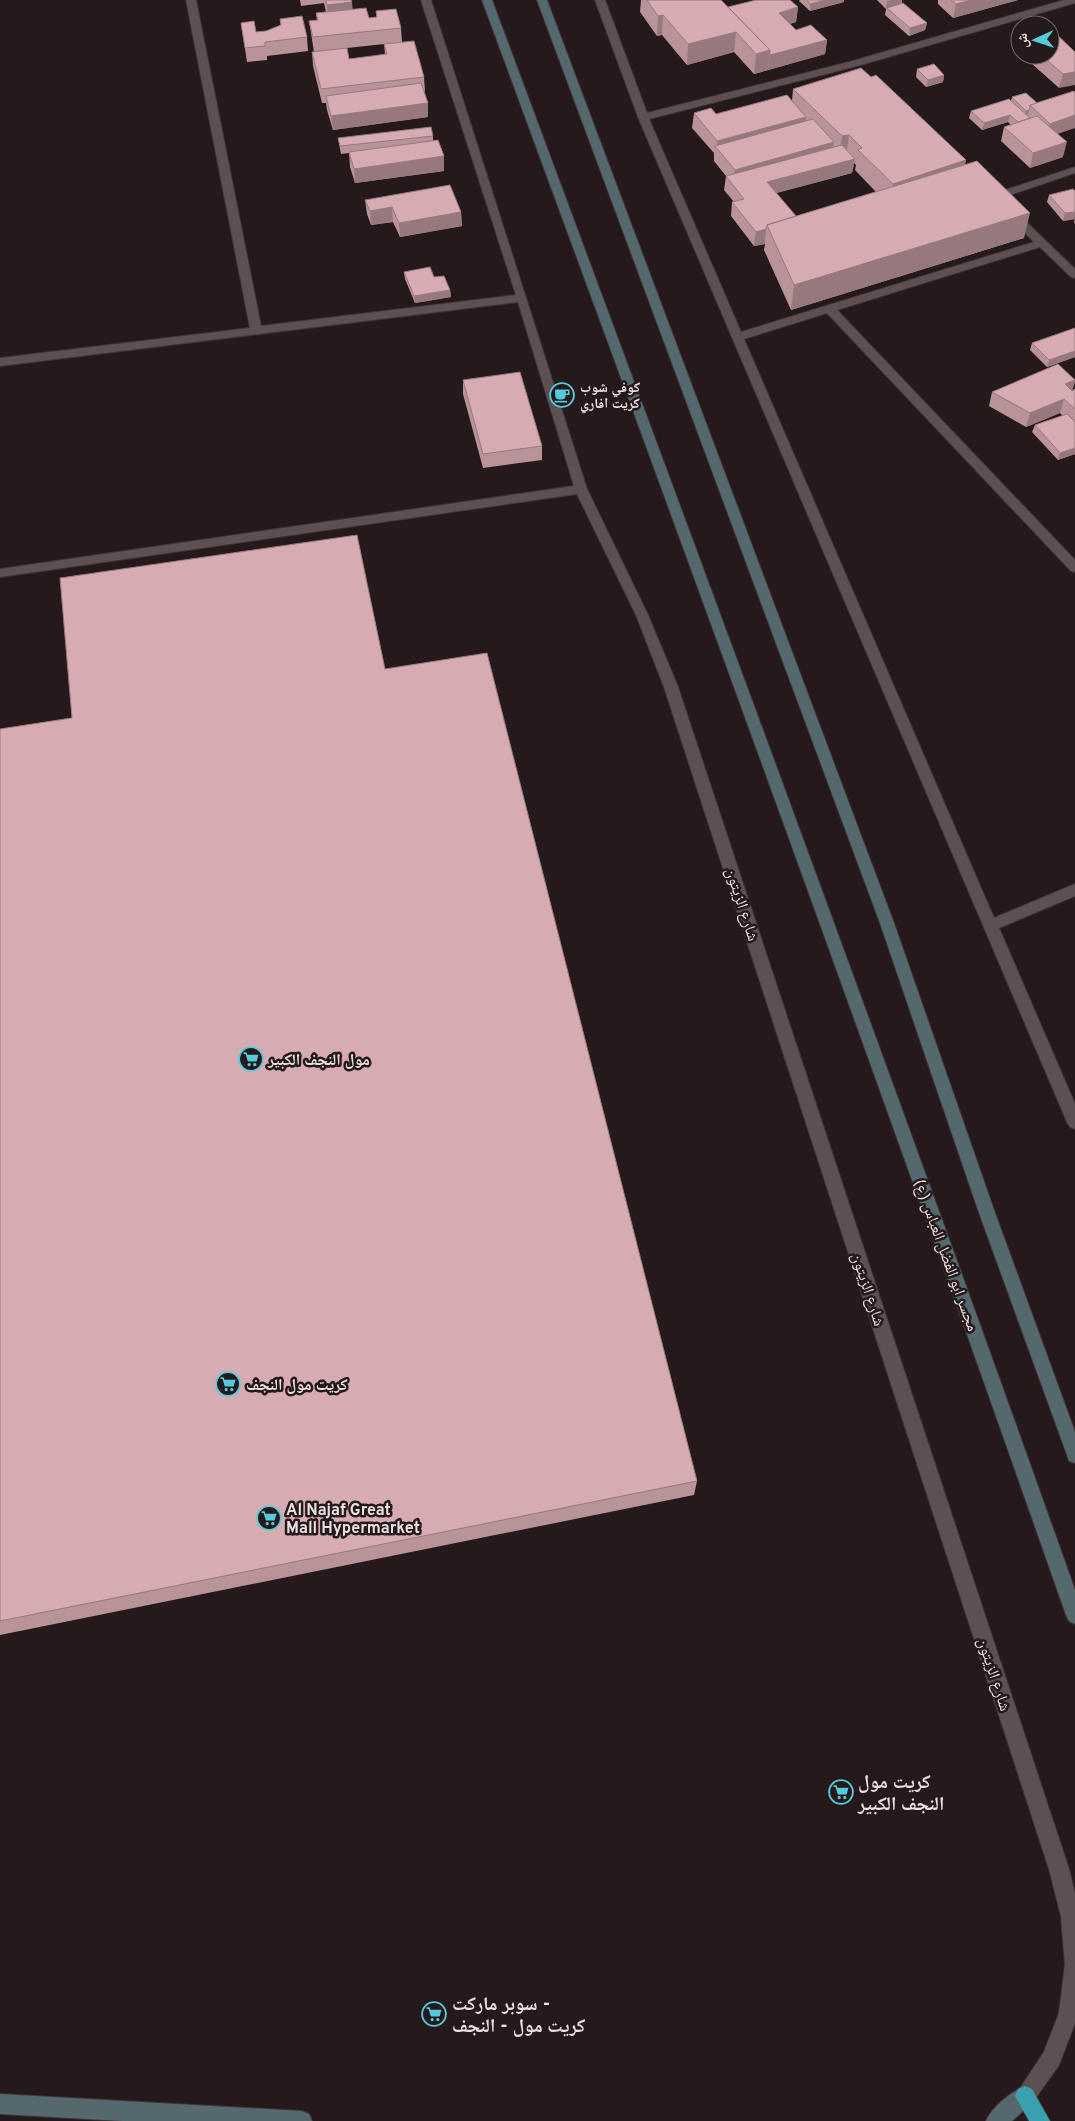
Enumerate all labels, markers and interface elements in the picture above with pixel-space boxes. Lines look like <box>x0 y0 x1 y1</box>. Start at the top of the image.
north arrow <box>1010 15 1060 65</box>
text: ش <box>1015 33 1032 48</box>
place label: كوفي شوب كريت افاري <box>580 380 640 414</box>
cafe icon: كوفي شوب كريت افاري <box>549 382 575 408</box>
street label: شارع الزيتون <box>720 865 762 944</box>
supermarket icon: مول النجف الكبير <box>238 1046 264 1072</box>
place label: مول النجف الكبير <box>267 1051 370 1071</box>
street label: مجسر ابو الفضل العباس (ع) <box>908 1177 982 1334</box>
street label: شارع الزيتون <box>846 1250 888 1329</box>
supermarket icon: كريت مول النجف <box>215 1371 241 1397</box>
place label: كريت مول النجف <box>246 1376 348 1396</box>
place label: Al Najaf Great Mall Hypermarket <box>286 1501 420 1539</box>
supermarket icon: Al Najaf Great Mall Hypermarket <box>256 1505 282 1531</box>
street label: شارع الزيتون <box>972 1635 1014 1714</box>
place label: كريت مول النجف الكبير <box>857 1771 944 1817</box>
supermarket icon: كريت مول النجف الكبير <box>828 1779 854 1805</box>
place label: سوبر ماركت - كريت مول - النجف <box>452 1993 586 2039</box>
supermarket icon: سوبر ماركت - كريت مول - النجف <box>421 2001 447 2027</box>

